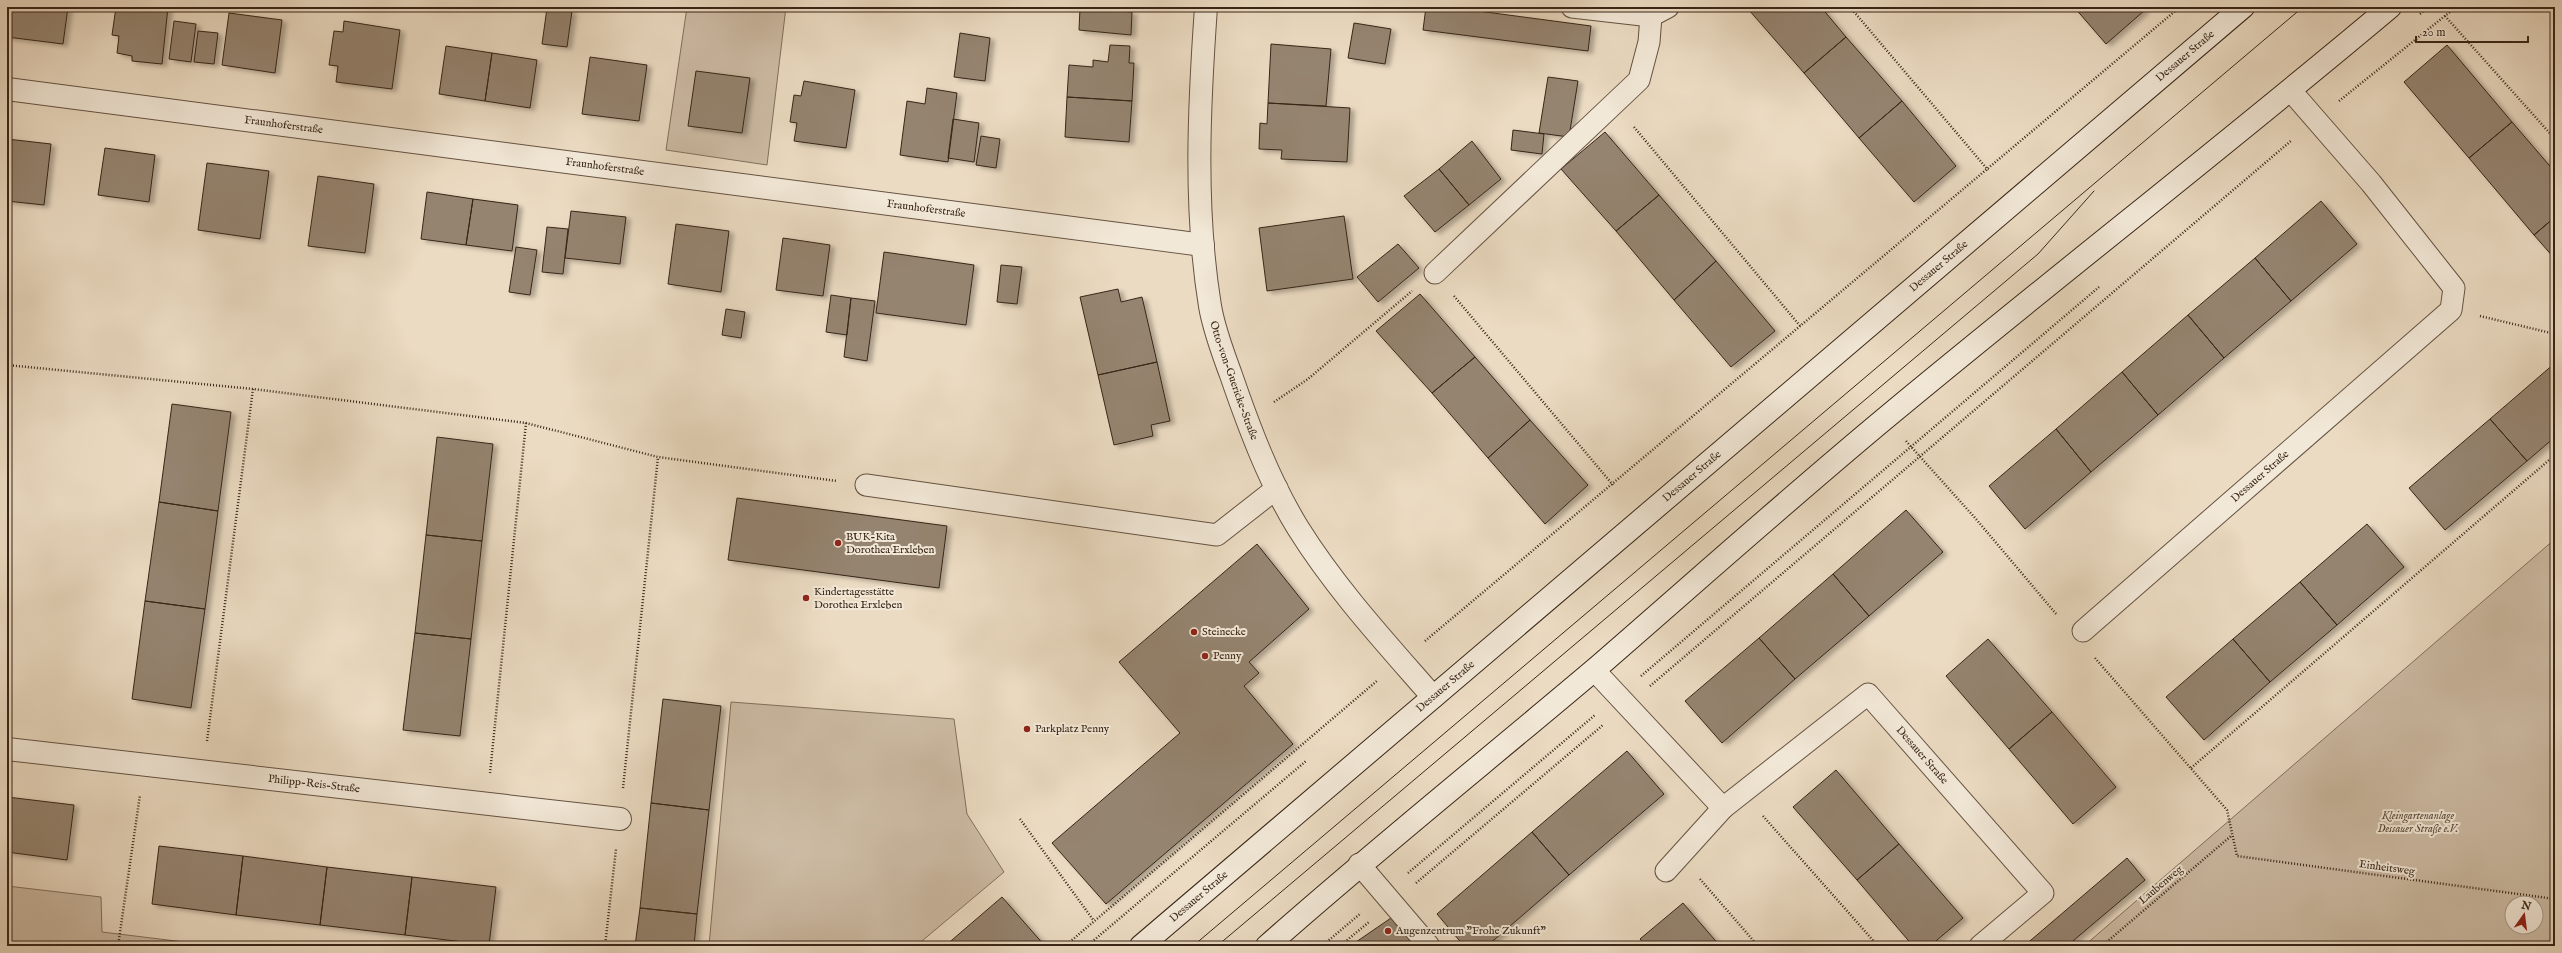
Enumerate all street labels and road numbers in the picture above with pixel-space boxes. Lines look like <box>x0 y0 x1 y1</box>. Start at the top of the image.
street label: Dessauer Straße <box>2153 27 2217 85</box>
street label: Fraunhoferstraße <box>243 113 324 137</box>
street label: Fraunhoferstraße <box>565 155 645 179</box>
street label: Fraunhoferstraße <box>886 197 966 221</box>
street label: Dessauer Straße <box>1907 237 1971 295</box>
street label: Otto-von-Guericke-Straße <box>1206 319 1261 442</box>
street label: Dessauer Straße <box>2228 447 2292 506</box>
street label: Dessauer Straße <box>1660 448 1724 505</box>
street label: Dessauer Straße <box>1413 658 1478 715</box>
street label: Dessauer Straße <box>1893 723 1951 787</box>
street label: Philipp-Reis-Straße <box>267 772 361 796</box>
street label: Einheitsweg <box>2358 857 2417 879</box>
street label: Laubenweg <box>2136 862 2187 907</box>
street label: Dessauer Straße <box>1167 868 1231 926</box>

